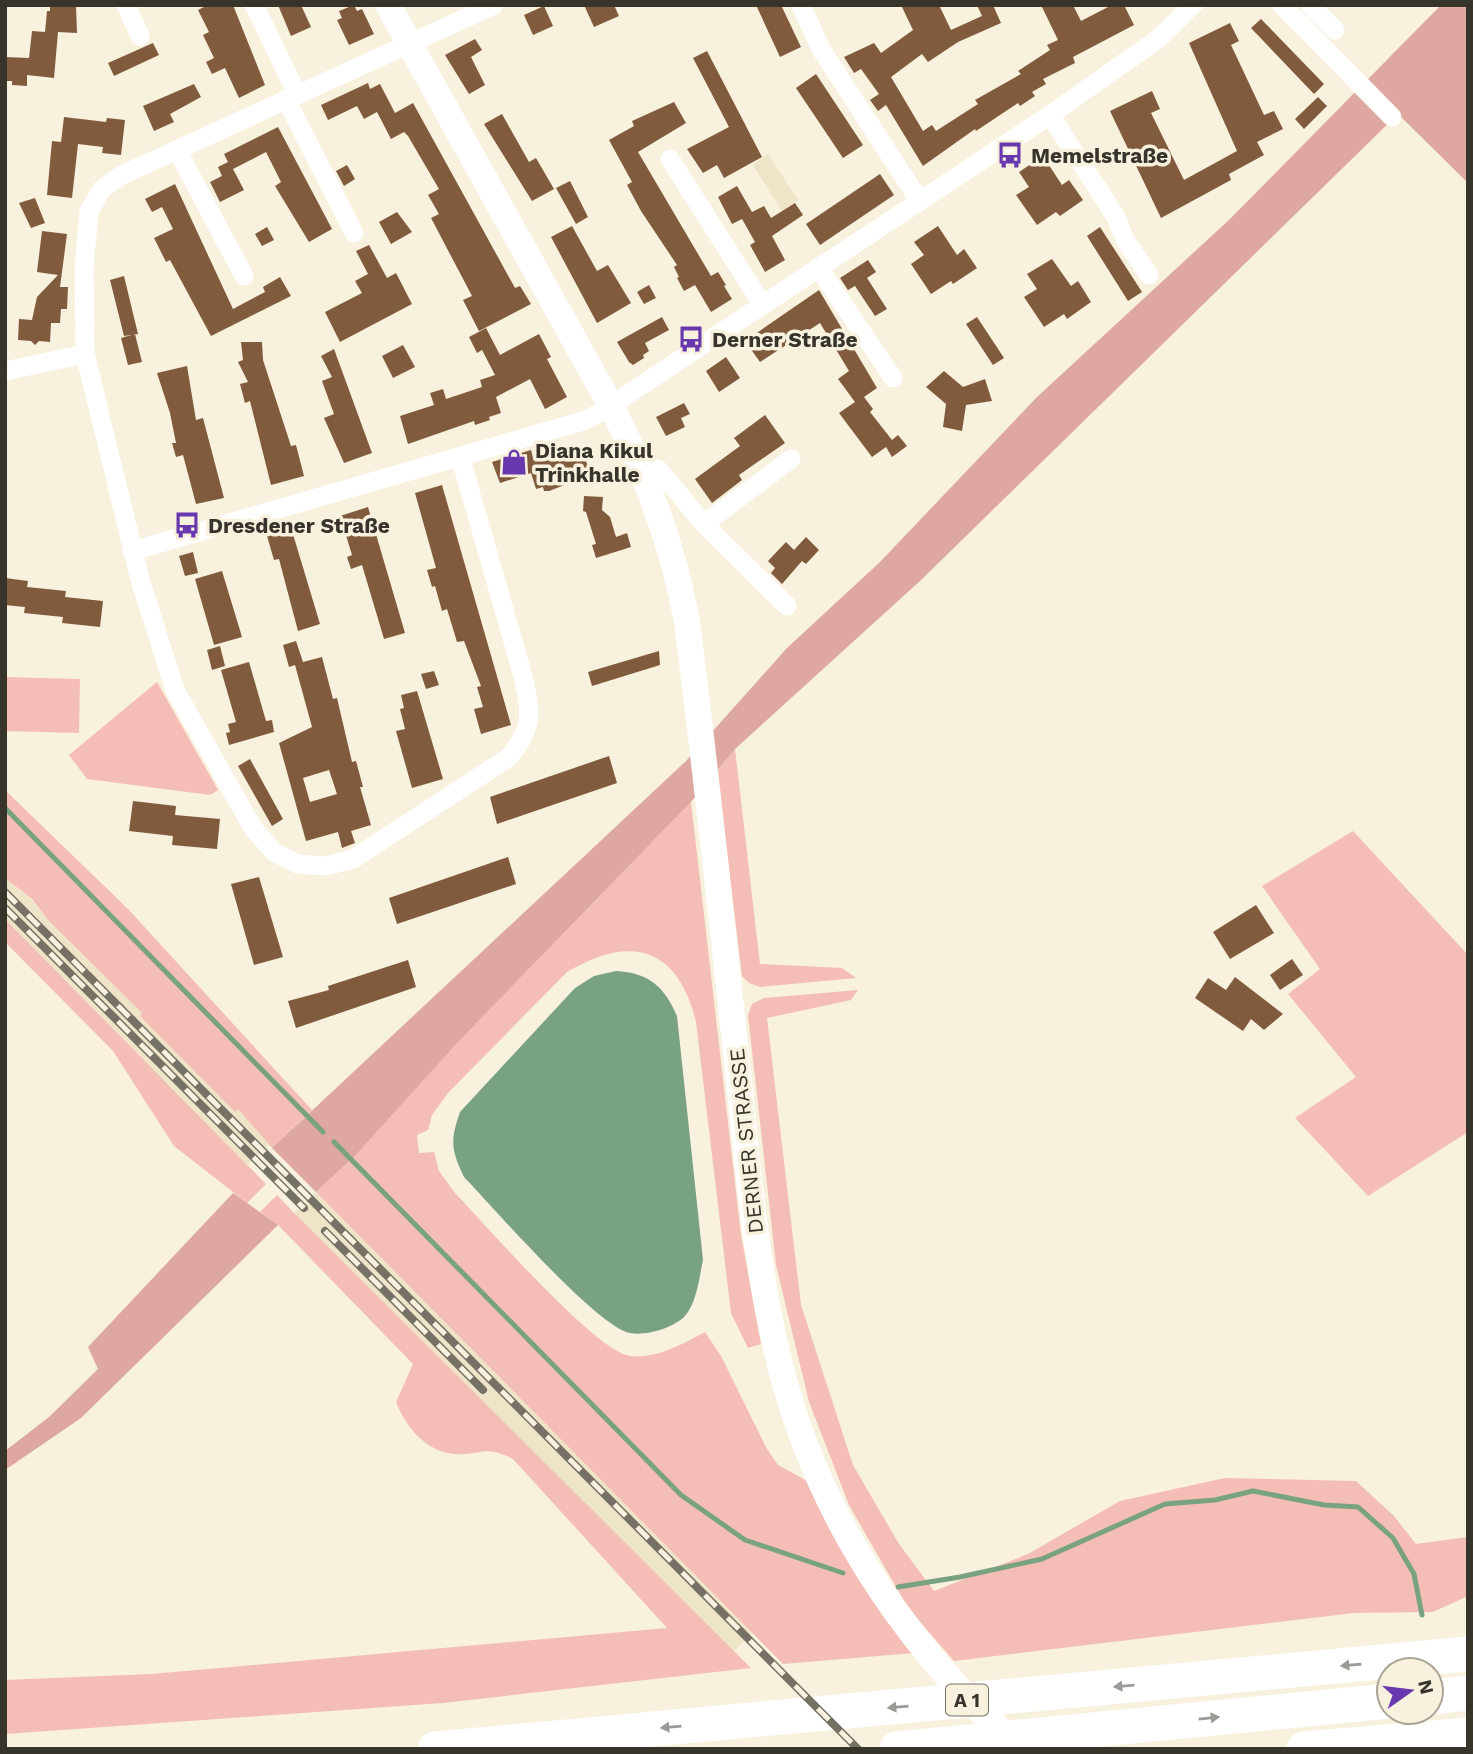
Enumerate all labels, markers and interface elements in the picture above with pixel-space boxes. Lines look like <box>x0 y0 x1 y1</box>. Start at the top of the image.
bus stop icon: Memelstraße <box>995 140 1025 170</box>
place label: Memelstraße <box>1031 143 1168 168</box>
bus stop icon: Derner Straße <box>676 324 706 354</box>
place label: Derner Straße <box>712 327 858 352</box>
place label: Diana Kikul Trinkhalle <box>535 438 653 487</box>
shop icon: Diana Kikul Trinkhalle <box>499 447 529 477</box>
bus stop icon: Dresdener Straße <box>172 510 202 540</box>
place label: Dresdener Straße <box>208 513 390 538</box>
street label: DERNER STRASSE <box>724 1047 768 1235</box>
north arrow <box>1375 1656 1445 1726</box>
one-way arrow <box>1340 1660 1362 1671</box>
text: N <box>1413 1677 1439 1697</box>
one-way arrow <box>1113 1681 1135 1692</box>
road number: A 1 <box>946 1684 988 1716</box>
one-way arrow <box>887 1701 909 1712</box>
one-way arrow <box>1198 1713 1220 1724</box>
one-way arrow <box>660 1722 682 1733</box>

